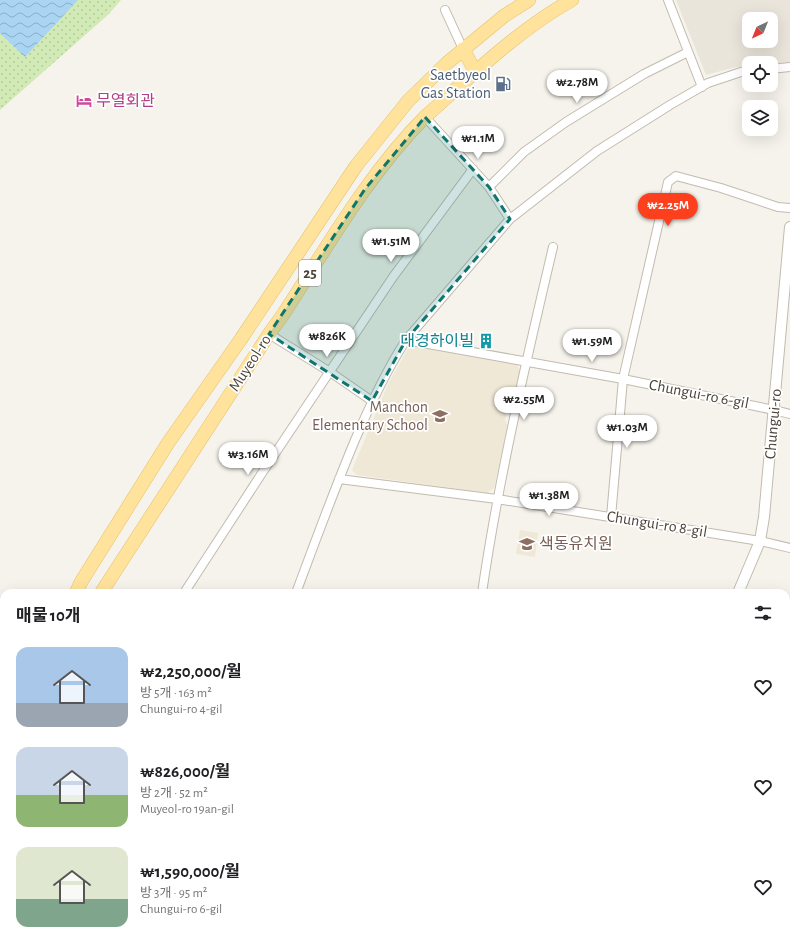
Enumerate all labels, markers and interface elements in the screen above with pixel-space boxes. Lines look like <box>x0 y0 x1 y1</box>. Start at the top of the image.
north arrow <box>742 12 778 48</box>
map controls <box>742 12 778 136</box>
button: locate <box>742 56 778 92</box>
place label: Saetbyeol Gas Station <box>421 67 491 101</box>
pin: ₩2.78M <box>544 70 610 104</box>
fuel station icon: Saetbyeol Gas Station <box>494 75 512 93</box>
text: ₩2.78M <box>556 76 598 89</box>
hotel icon: 무열회관 <box>75 92 93 110</box>
place label: 무열회관 <box>96 93 155 109</box>
button: layers <box>742 100 778 136</box>
pin: ₩1.1M <box>450 126 506 160</box>
text: ₩1.1M <box>461 132 495 145</box>
pin: ₩2.25M <box>635 193 701 227</box>
text: ₩2.25M <box>647 199 689 212</box>
pin: ₩1.51M <box>358 229 424 263</box>
text: ₩1.51M <box>371 235 411 248</box>
road number: 25 <box>299 260 321 286</box>
pin: ₩826K <box>299 324 355 358</box>
pin: ₩1.59M <box>559 329 625 363</box>
text: ₩826K <box>308 330 346 343</box>
street label: Muyeol-ro <box>226 332 275 395</box>
building icon: 대경하이빌 <box>477 332 495 350</box>
place label: 대경하이빌 <box>400 333 474 349</box>
text: ₩1.59M <box>571 335 613 348</box>
street label: Chungui-ro 6-gil <box>648 376 750 412</box>
pin: ₩2.55M <box>491 387 557 421</box>
street label: Chungui-ro <box>762 388 784 460</box>
text: ₩2.55M <box>503 393 545 406</box>
place label: Manchon Elementary School <box>312 399 428 434</box>
school or university icon: Manchon Elementary School <box>431 407 449 425</box>
pin: ₩1.03M <box>594 415 660 449</box>
text: ₩1.03M <box>606 421 648 434</box>
pin: ₩3.16M <box>215 442 281 476</box>
text: ₩3.16M <box>227 448 269 461</box>
pin: ₩1.38M <box>516 483 582 517</box>
text: ₩1.38M <box>528 489 570 502</box>
street label: Chungui-ro 8-gil <box>606 508 708 540</box>
school or university icon: 색동유치원 <box>518 535 536 553</box>
place label: 색동유치원 <box>539 536 613 552</box>
icon: filters <box>752 602 774 624</box>
text: 매물 10개 <box>16 607 80 624</box>
icon: home <box>48 663 96 711</box>
text: ₩2,250,000/월 <box>140 663 242 680</box>
icon: heart <box>752 676 774 698</box>
text: 방 5개 · 163 m² <box>140 687 212 700</box>
text: Chungui-ro 4-gil <box>140 703 222 716</box>
icon: home <box>48 763 96 811</box>
text: ₩826,000/월 <box>140 763 230 780</box>
icon: heart <box>752 776 774 798</box>
text: 방 2개 · 52 m² <box>140 787 208 800</box>
text: Muyeol-ro 19an-gil <box>140 803 234 816</box>
icon: home <box>48 863 96 911</box>
text: ₩1,590,000/월 <box>140 863 240 880</box>
icon: heart <box>752 876 774 898</box>
text: 방 3개 · 95 m² <box>140 887 207 900</box>
text: Chungui-ro 6-gil <box>140 903 222 916</box>

